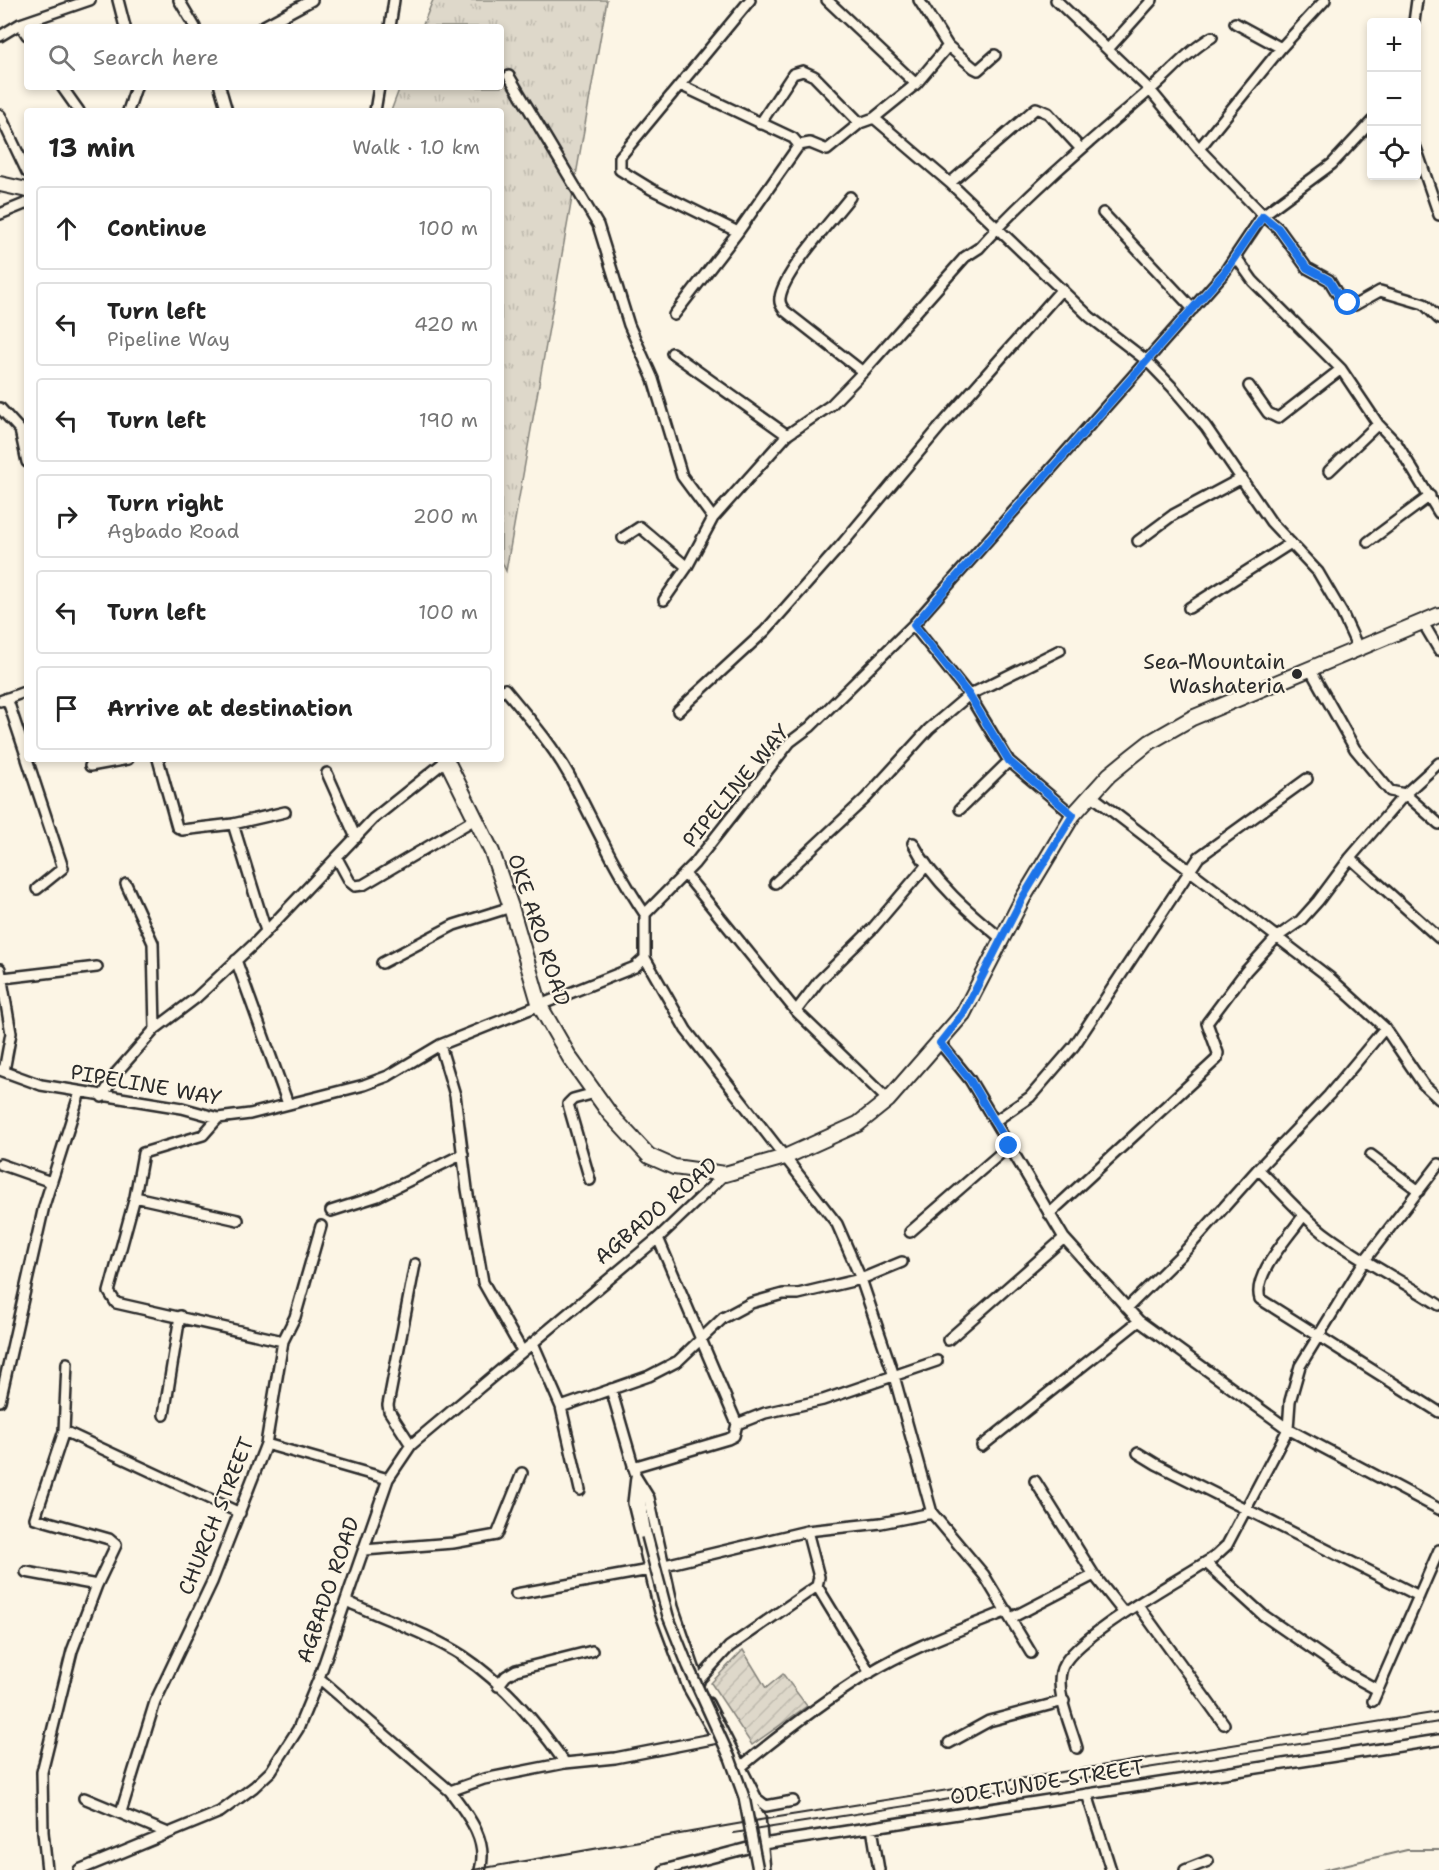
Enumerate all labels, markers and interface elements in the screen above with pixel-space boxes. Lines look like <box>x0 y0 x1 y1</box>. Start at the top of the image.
map controls <box>1367 18 1421 180</box>
button: + <box>1367 18 1421 72</box>
search box <box>24 24 504 90</box>
icon: search <box>45 41 78 74</box>
text: Search here <box>93 43 219 72</box>
button: − <box>1367 72 1421 126</box>
button: locate <box>1367 126 1421 180</box>
text: 13 min <box>48 130 135 165</box>
text: Walk · 1.0 km <box>352 134 480 160</box>
icon: ahead <box>50 212 83 245</box>
text: Continue <box>107 214 207 243</box>
text: 100 m <box>418 215 478 241</box>
route start <box>1334 289 1360 315</box>
text: Turn left <box>107 297 206 326</box>
icon: left <box>50 308 83 341</box>
text: 420 m <box>414 311 478 337</box>
text: Pipeline Way <box>107 326 230 352</box>
icon: left <box>50 404 83 437</box>
text: Turn left <box>107 406 206 435</box>
text: 190 m <box>419 407 478 433</box>
text: Turn right <box>107 489 224 518</box>
icon: right <box>50 500 83 533</box>
text: 200 m <box>413 503 478 529</box>
text: Agbado Road <box>107 518 239 544</box>
icon: left <box>50 596 83 629</box>
text: Turn left <box>107 598 206 627</box>
text: 100 m <box>418 599 478 625</box>
place label: Sea-Mountain Washateria <box>1143 648 1285 700</box>
marker: Sea-Mountain Washateria <box>1290 667 1304 681</box>
icon: arrive <box>50 692 83 725</box>
text: Arrive at destination <box>107 694 353 723</box>
street label: PIPELINE WAY <box>676 718 796 854</box>
street label: OKE ARO ROAD <box>501 850 577 1010</box>
street label: PIPELINE WAY <box>68 1058 224 1112</box>
route end <box>995 1132 1021 1158</box>
street label: AGBADO ROAD <box>588 1151 724 1271</box>
street label: CHURCH STREET <box>172 1433 260 1599</box>
street label: AGBADO ROAD <box>290 1513 366 1667</box>
street label: ODETUNDE STREET <box>948 1753 1146 1811</box>

